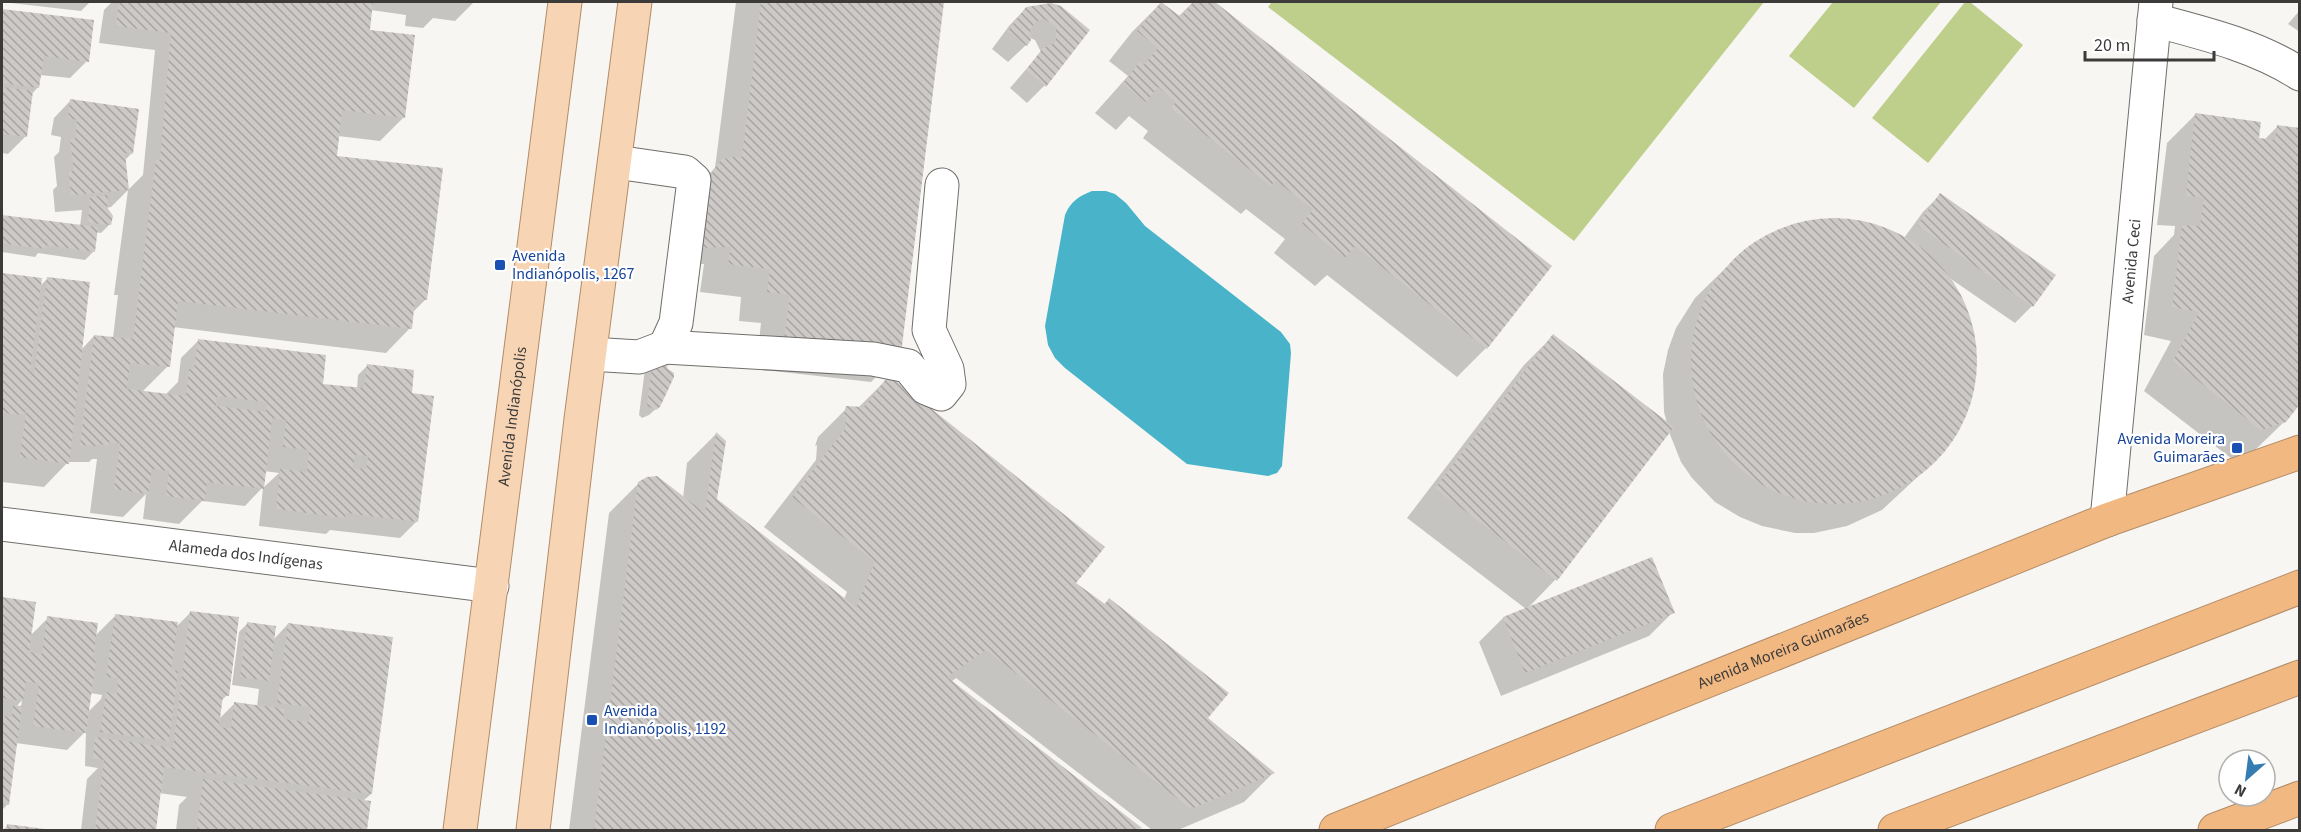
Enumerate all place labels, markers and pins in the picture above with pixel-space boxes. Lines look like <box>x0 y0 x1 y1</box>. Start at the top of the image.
place label: Avenida Indianópolis, 1267 <box>512 245 635 285</box>
marker: Avenida Indianópolis, 1267 <box>493 258 507 272</box>
place label: Avenida Moreira Guimarães <box>2117 428 2225 468</box>
marker: Avenida Moreira Guimarães <box>2230 441 2244 455</box>
place label: Avenida Indianópolis, 1192 <box>604 700 727 740</box>
marker: Avenida Indianópolis, 1192 <box>585 713 599 727</box>

